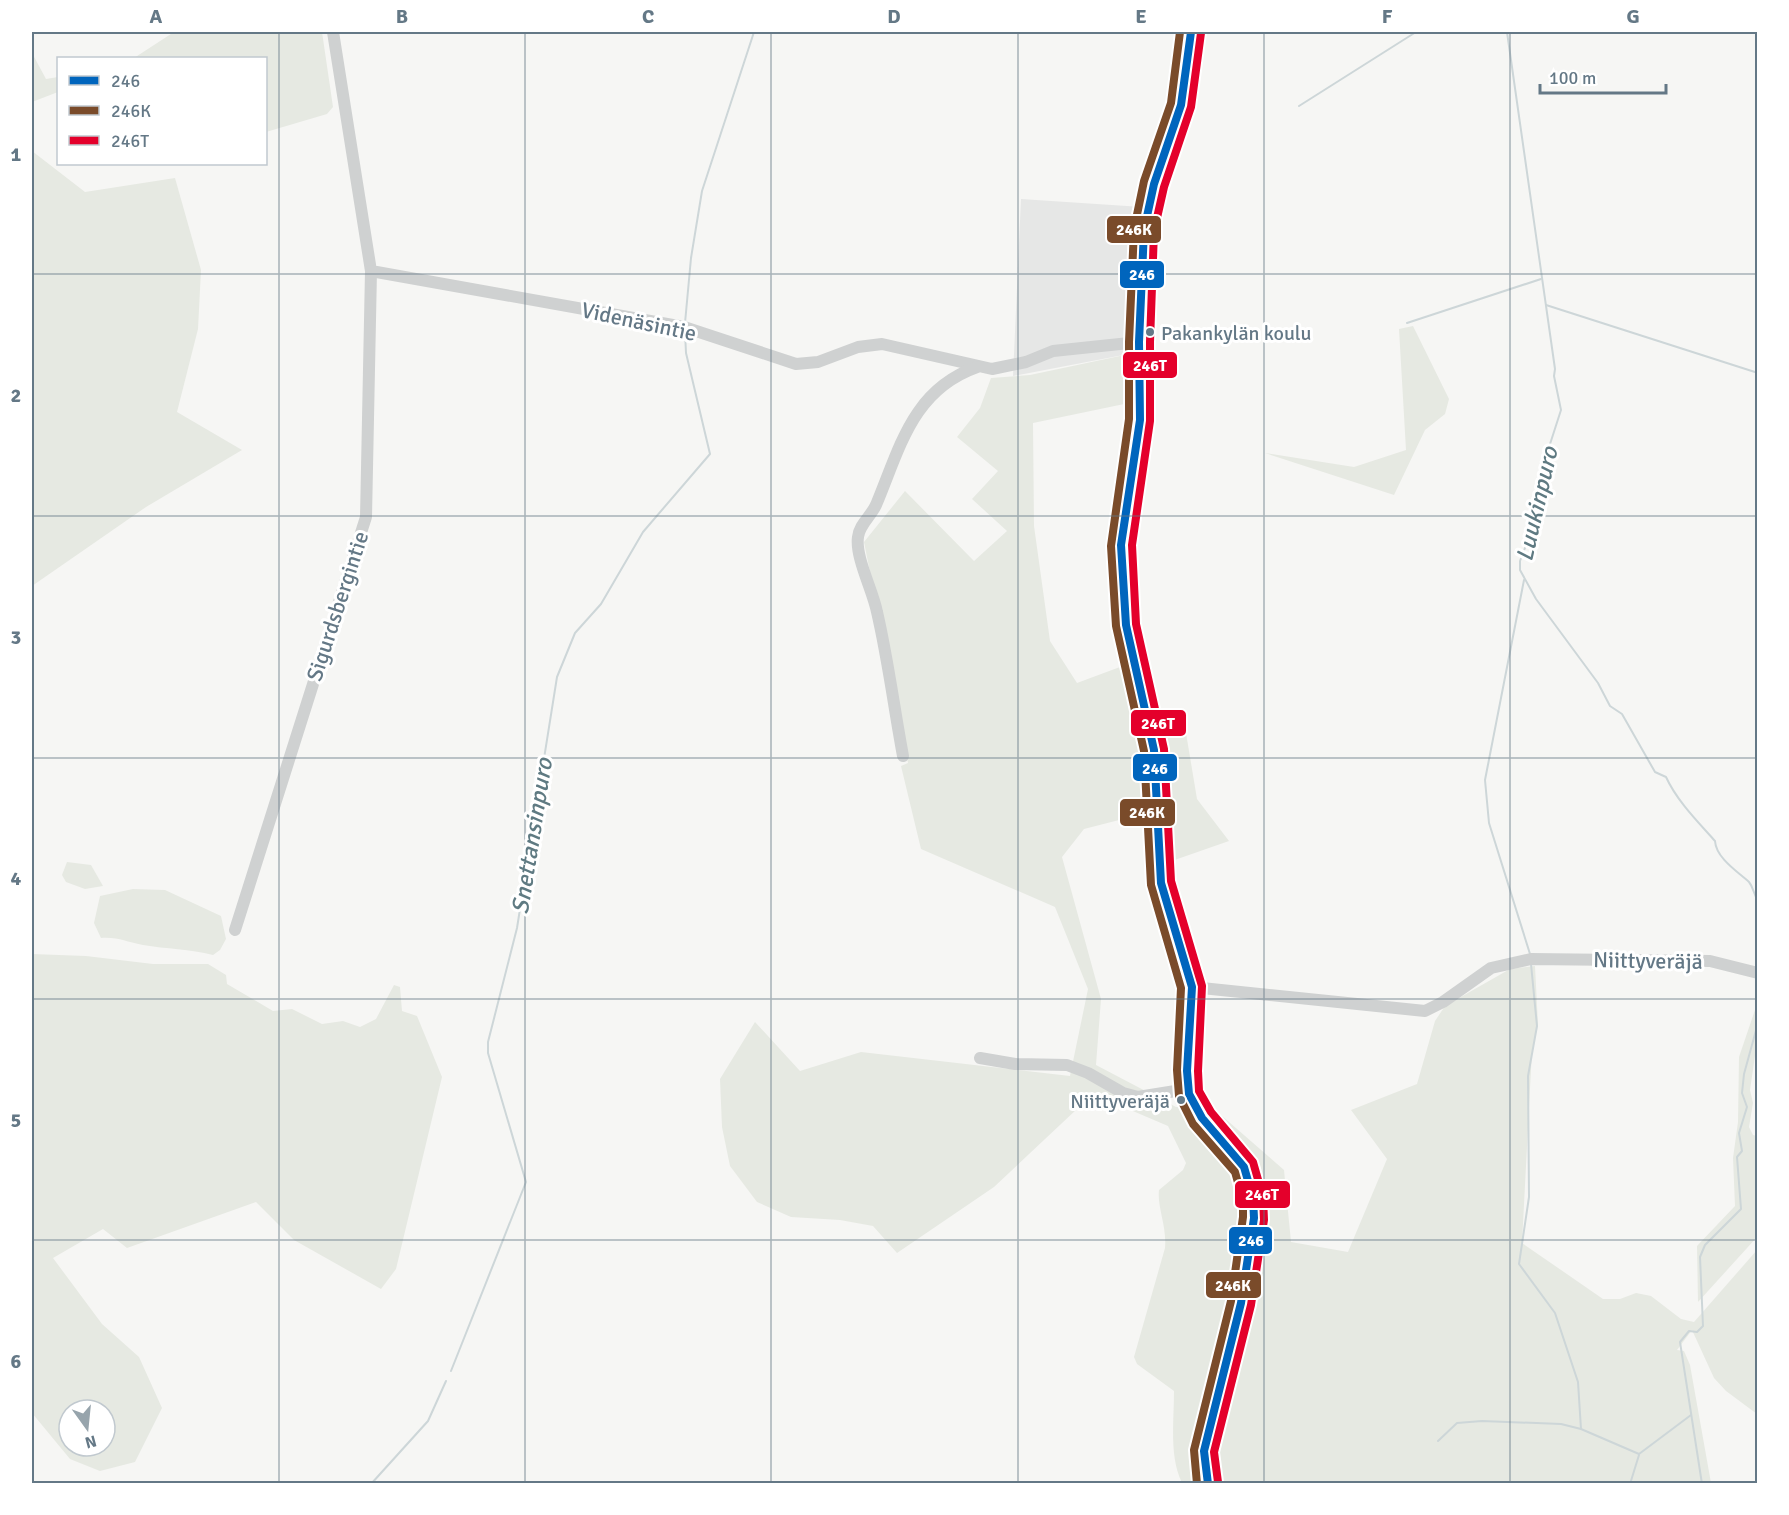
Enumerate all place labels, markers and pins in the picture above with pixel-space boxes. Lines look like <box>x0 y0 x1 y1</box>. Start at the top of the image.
place label: Pakankylän koulu <box>1161 321 1311 346</box>
marker: Pakankylän koulu <box>1144 326 1156 338</box>
place label: Niittyveräjä <box>1070 1089 1170 1114</box>
marker: Niittyveräjä <box>1175 1094 1187 1106</box>

